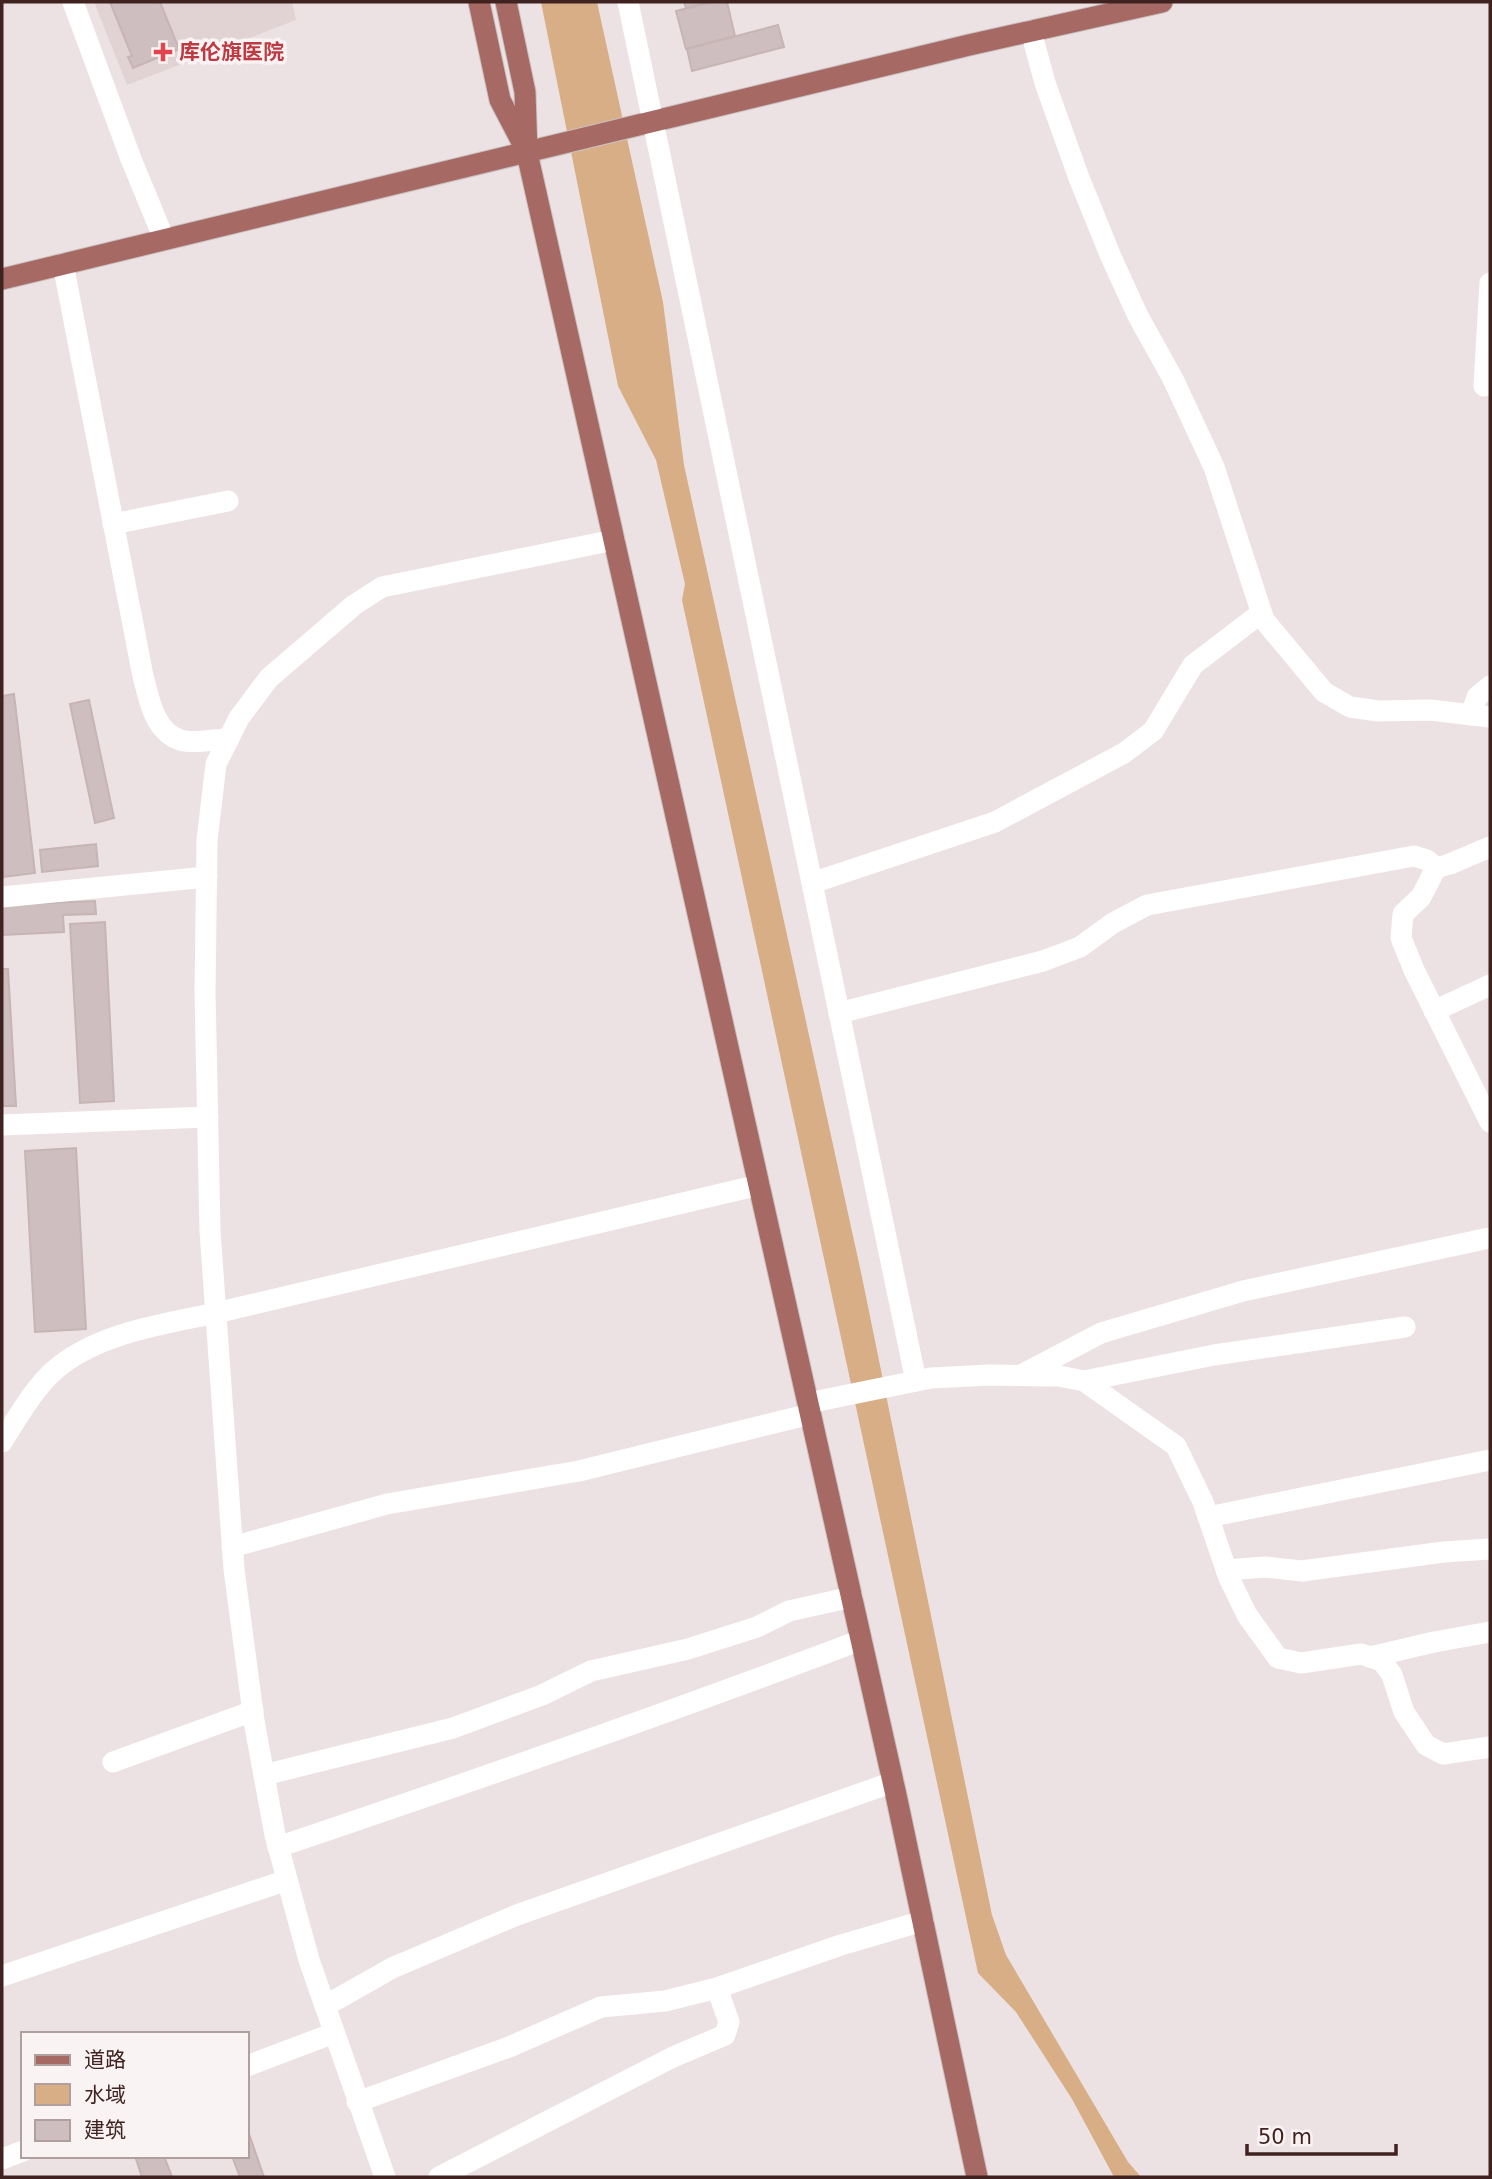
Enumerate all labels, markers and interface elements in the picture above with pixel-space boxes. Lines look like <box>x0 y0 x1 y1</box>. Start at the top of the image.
place label: 库伦旗医院 <box>179 40 284 64</box>
marker: 库伦旗医院 <box>153 42 173 62</box>
legend <box>21 2032 248 2158</box>
text: 道路 <box>84 2048 126 2072</box>
text: 水域 <box>84 2083 126 2107</box>
scale bar <box>1247 2112 1396 2156</box>
text: 建筑 <box>84 2118 126 2142</box>
text: 50 m <box>1258 2125 1312 2149</box>

